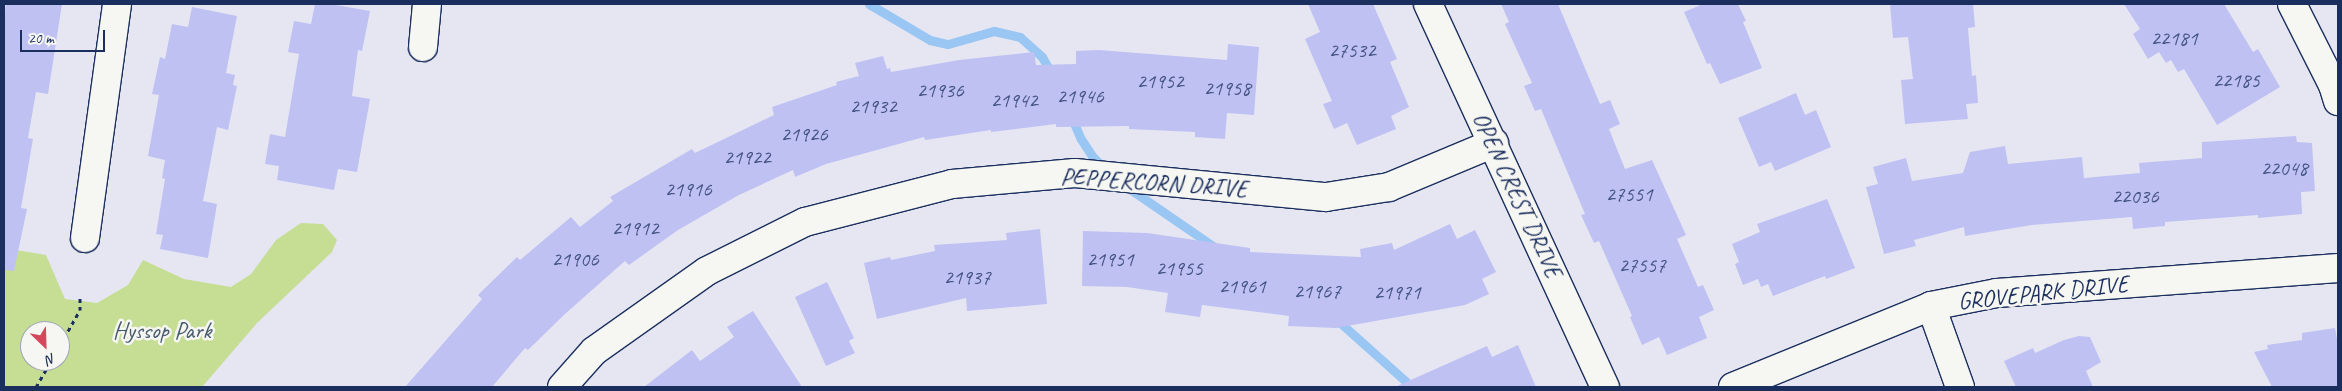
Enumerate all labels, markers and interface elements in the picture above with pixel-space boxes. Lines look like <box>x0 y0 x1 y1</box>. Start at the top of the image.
scale bar <box>22 20 108 52</box>
house number: 22181 <box>2150 25 2198 51</box>
text: 20 m <box>28 29 54 48</box>
house number: 27532 <box>1328 37 1376 63</box>
house number: 22185 <box>2212 67 2260 93</box>
house number: 21952 <box>1136 68 1184 94</box>
house number: 21958 <box>1203 75 1251 101</box>
house number: 21936 <box>916 77 964 103</box>
house number: 21946 <box>1056 83 1104 109</box>
house number: 21942 <box>990 87 1038 113</box>
house number: 21932 <box>849 93 897 119</box>
street label: OPEN CREST DRIVE <box>1466 108 1568 282</box>
house number: 21926 <box>780 121 828 147</box>
house number: 21922 <box>723 144 771 170</box>
house number: 22048 <box>2260 155 2308 181</box>
street label: PEPPERCORN DRIVE <box>1060 162 1248 204</box>
house number: 21916 <box>664 176 712 202</box>
house number: 27551 <box>1605 181 1653 207</box>
house number: 22036 <box>2111 183 2159 209</box>
house number: 21912 <box>611 215 659 241</box>
house number: 21906 <box>551 246 599 272</box>
house number: 21951 <box>1086 246 1134 272</box>
house number: 27557 <box>1618 252 1666 278</box>
house number: 21955 <box>1155 255 1203 281</box>
house number: 21937 <box>943 264 991 290</box>
street label: GROVEPARK DRIVE <box>1956 270 2130 316</box>
house number: 21961 <box>1218 273 1266 299</box>
house number: 21967 <box>1293 278 1341 304</box>
house number: 21971 <box>1373 279 1421 305</box>
park label: Hyssop Park <box>112 317 212 345</box>
north arrow <box>20 321 70 371</box>
text: N <box>43 350 58 369</box>

